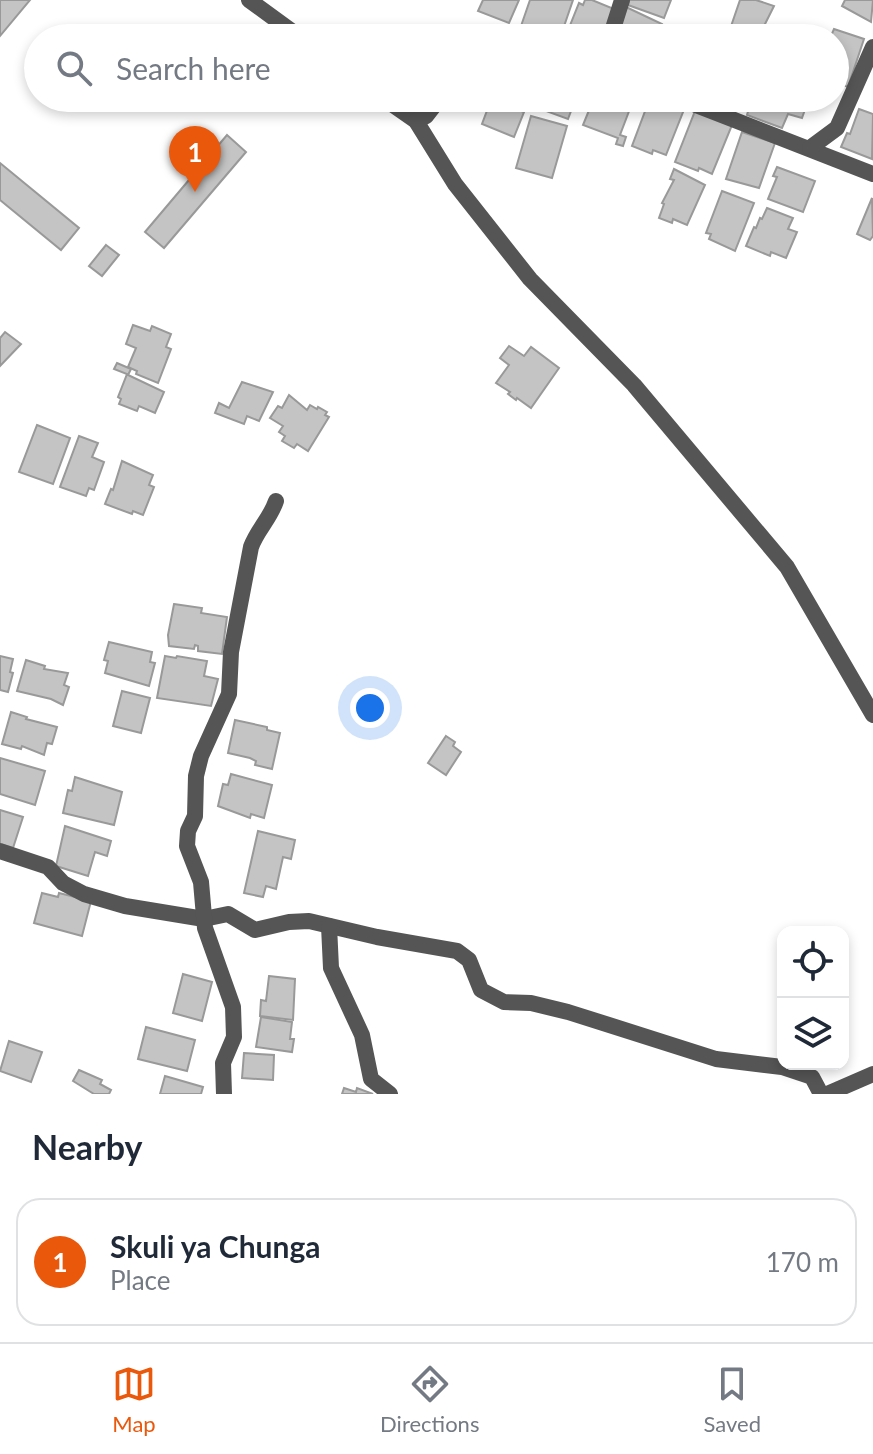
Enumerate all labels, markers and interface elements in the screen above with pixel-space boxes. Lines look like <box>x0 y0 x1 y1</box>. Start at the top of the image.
search box <box>24 24 849 112</box>
icon: search <box>52 46 96 90</box>
text: Search here <box>116 50 271 86</box>
pin: 1 <box>169 126 221 192</box>
your location <box>350 688 390 728</box>
map controls <box>777 926 849 1070</box>
button: locate <box>777 926 849 998</box>
button: layers <box>777 998 849 1070</box>
text: Nearby <box>32 1126 143 1167</box>
text: Skuli ya Chunga <box>110 1228 320 1264</box>
text: 1 <box>52 1246 68 1278</box>
text: 170 m <box>766 1246 839 1278</box>
text: Place <box>110 1264 171 1296</box>
tab: Map <box>112 1362 156 1437</box>
tab: Directions <box>380 1362 479 1437</box>
tab: Saved <box>703 1362 761 1437</box>

